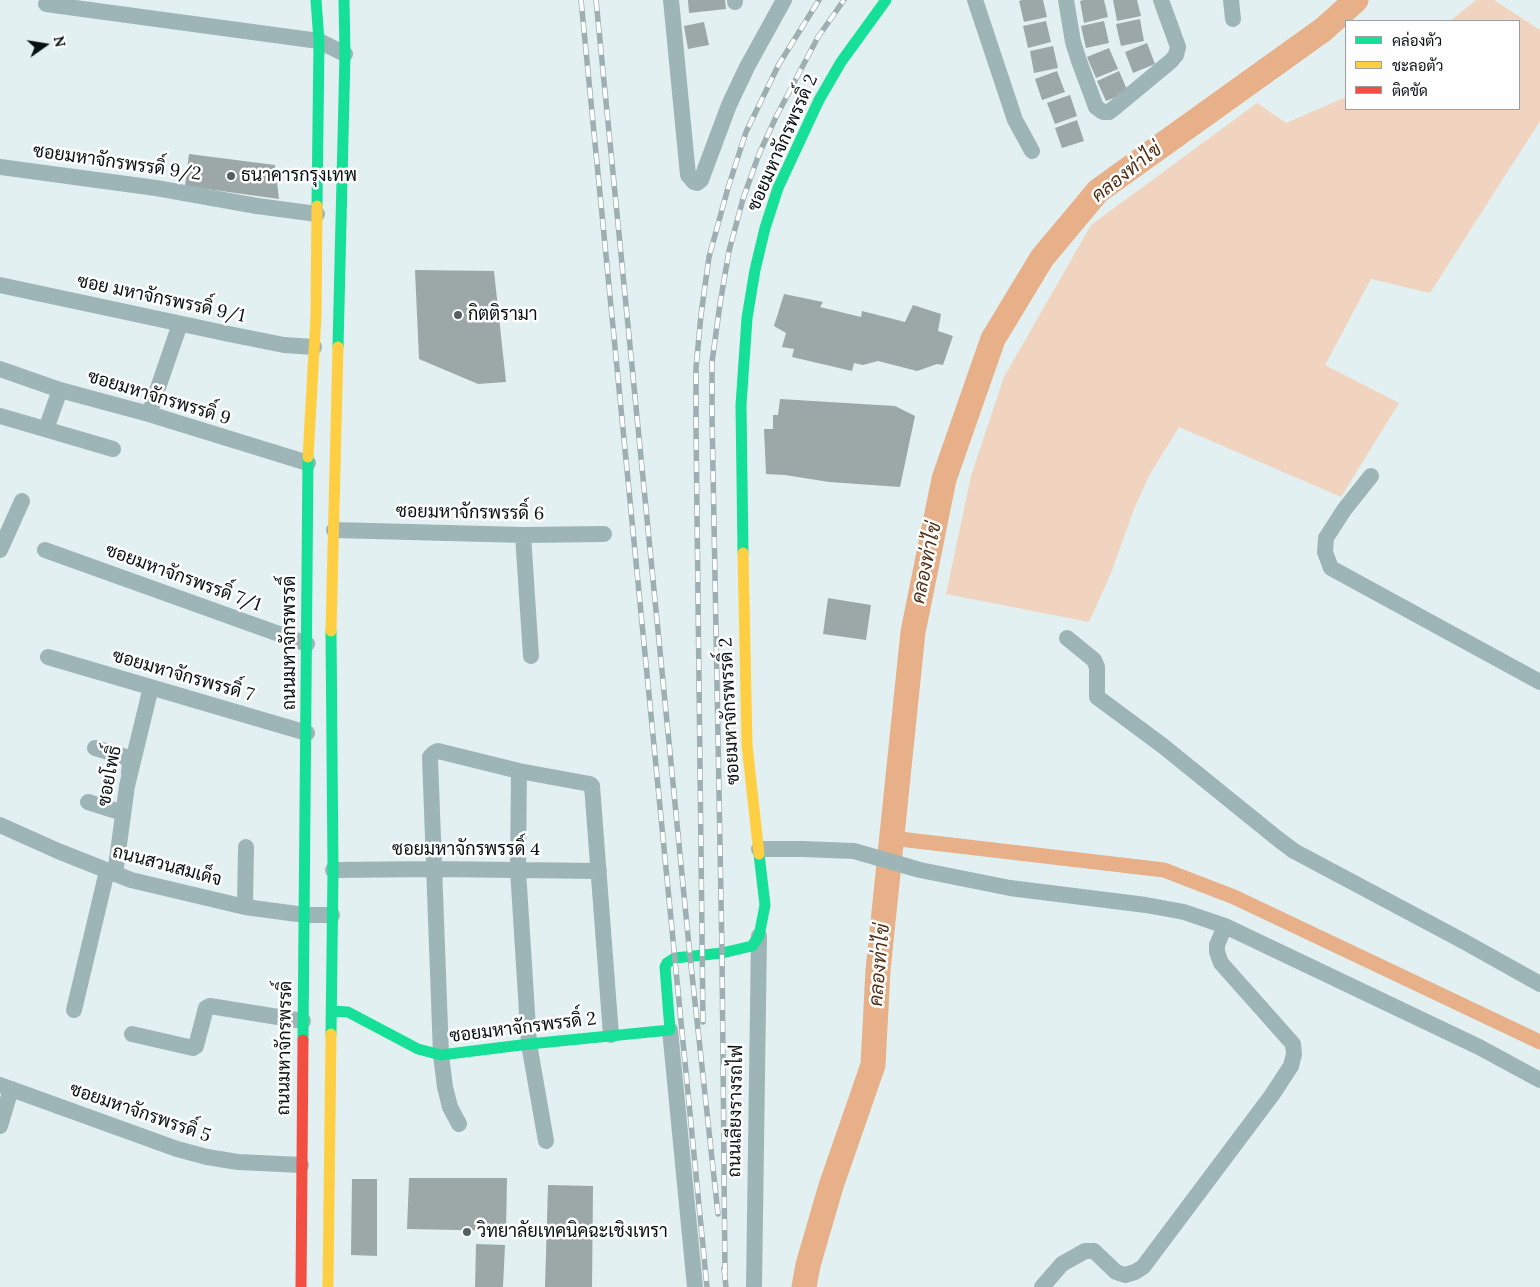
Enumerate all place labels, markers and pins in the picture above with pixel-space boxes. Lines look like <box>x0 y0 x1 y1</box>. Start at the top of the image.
place label: ธนาคารกรุงเทพ <box>241 165 357 187</box>
marker: ธนาคารกรุงเทพ <box>225 170 237 182</box>
place label: กิตติรามา <box>468 304 537 326</box>
marker: กิตติรามา <box>452 309 464 321</box>
place label: วิทยาลัยเทคนิคฉะเชิงเทรา <box>477 1221 668 1243</box>
marker: วิทยาลัยเทคนิคฉะเชิงเทรา <box>461 1226 473 1238</box>

